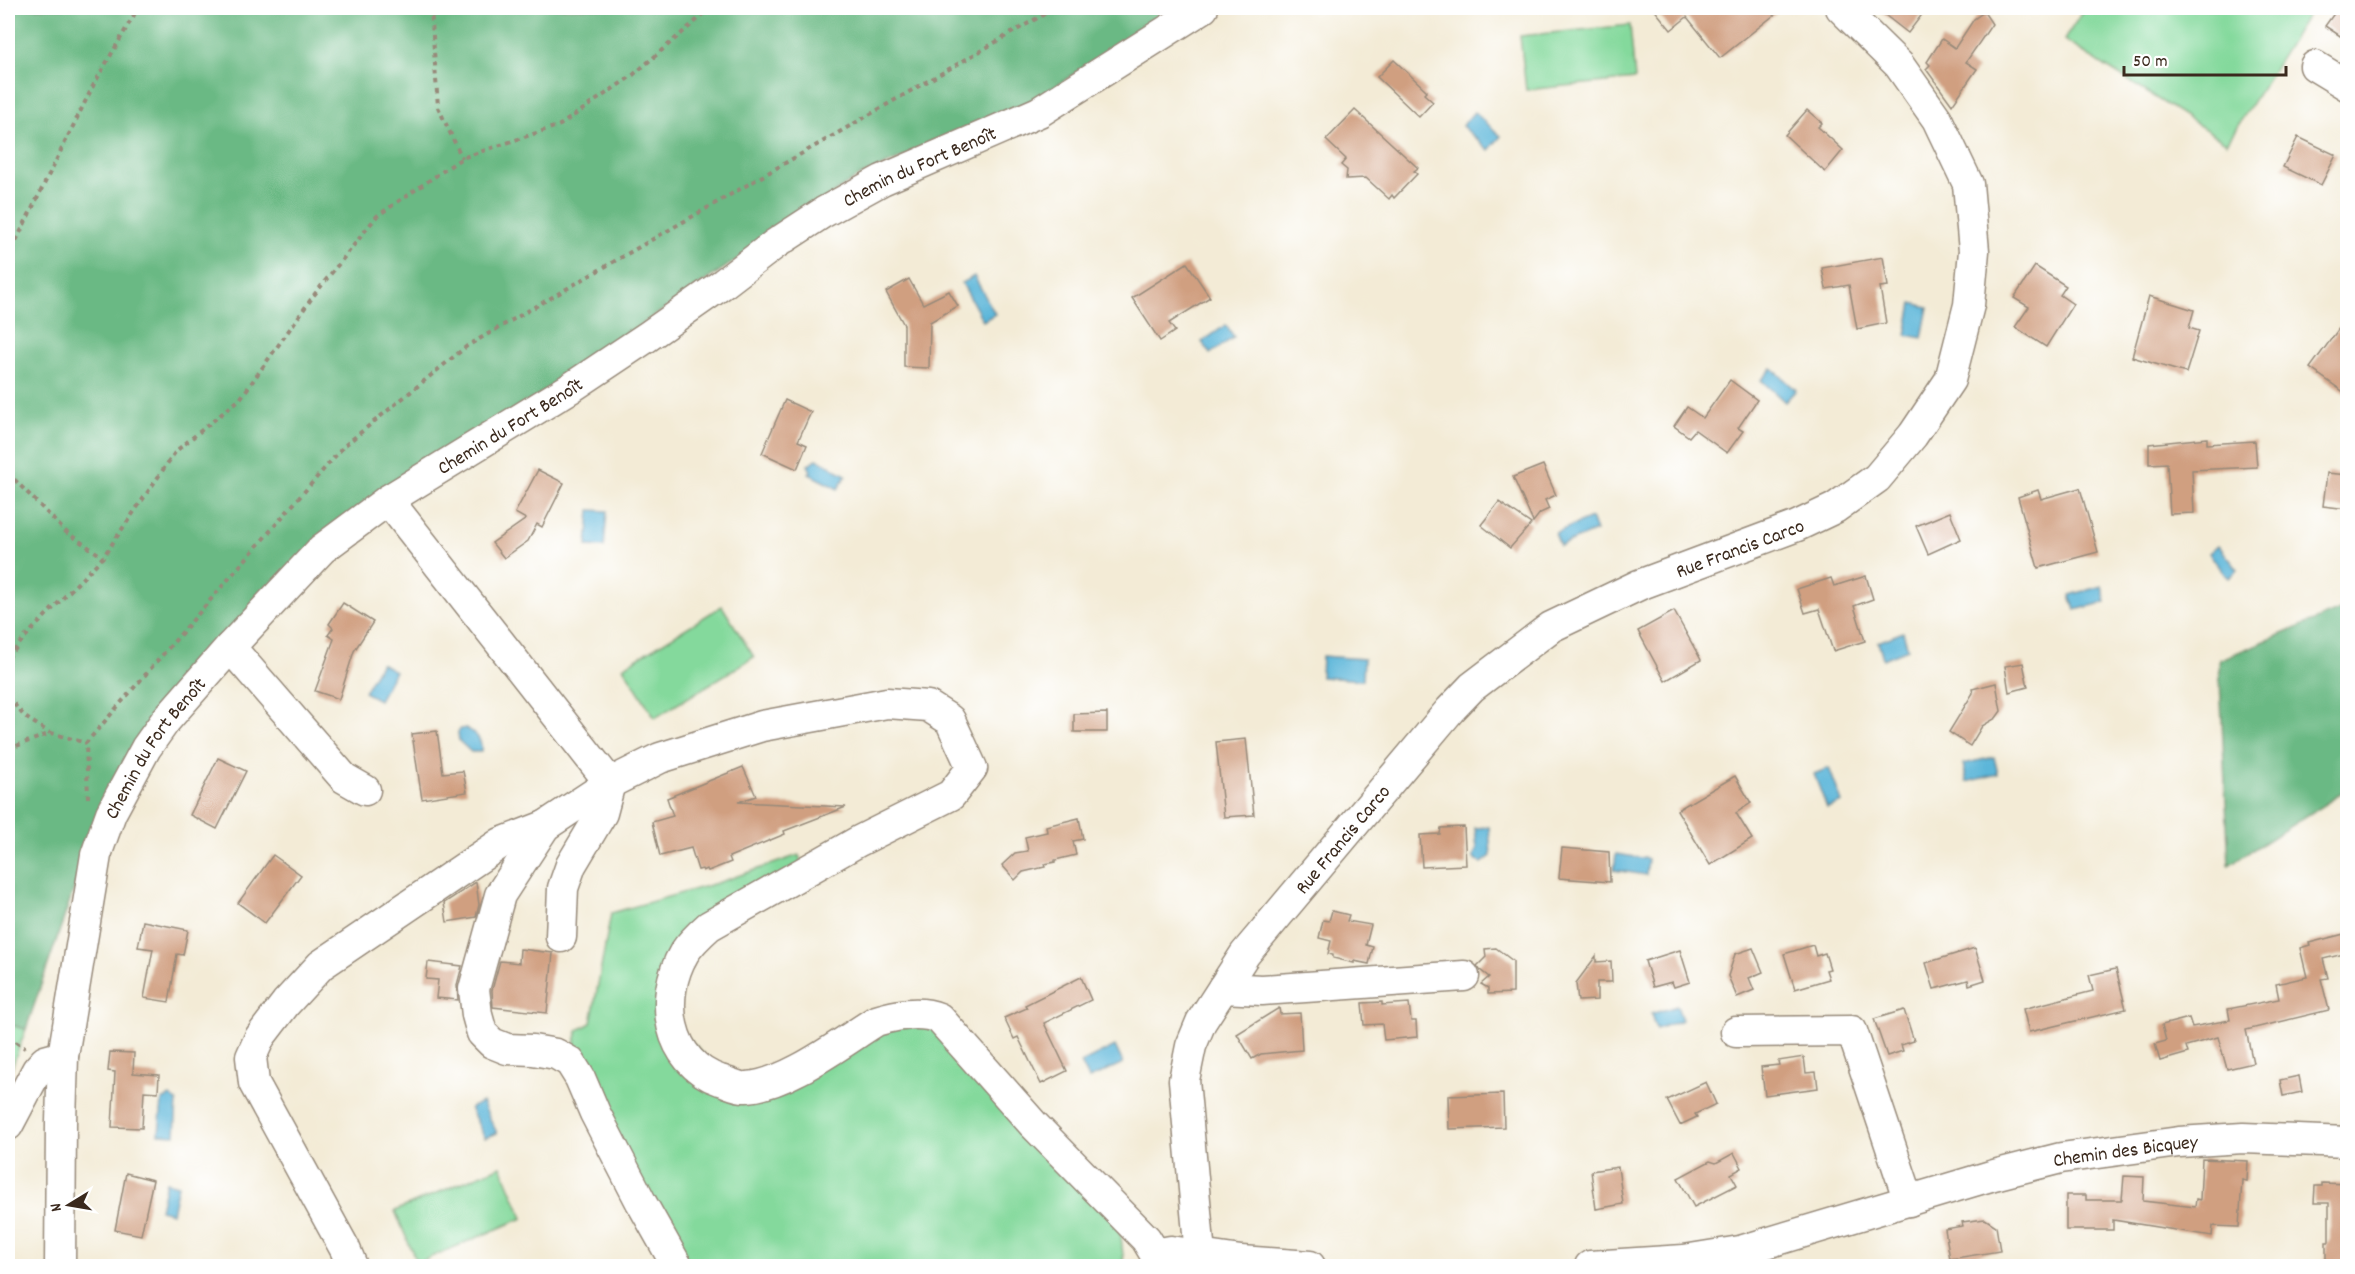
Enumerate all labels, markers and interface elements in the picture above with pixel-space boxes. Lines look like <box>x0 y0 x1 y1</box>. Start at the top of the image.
scale bar <box>2124 39 2286 77</box>
text: 50 m <box>2133 50 2168 75</box>
street label: Chemin du Fort Benoît <box>839 121 1002 216</box>
street label: Chemin du Fort Benoît <box>433 372 590 483</box>
street label: Rue Francis Carco <box>1672 513 1810 587</box>
street label: Chemin du Fort Benoît <box>99 672 214 825</box>
street label: Rue Francis Carco <box>1290 780 1398 901</box>
street label: Chemin des Bicquey <box>2050 1130 2200 1176</box>
north arrow <box>39 1175 99 1235</box>
text: N <box>45 1201 69 1213</box>

